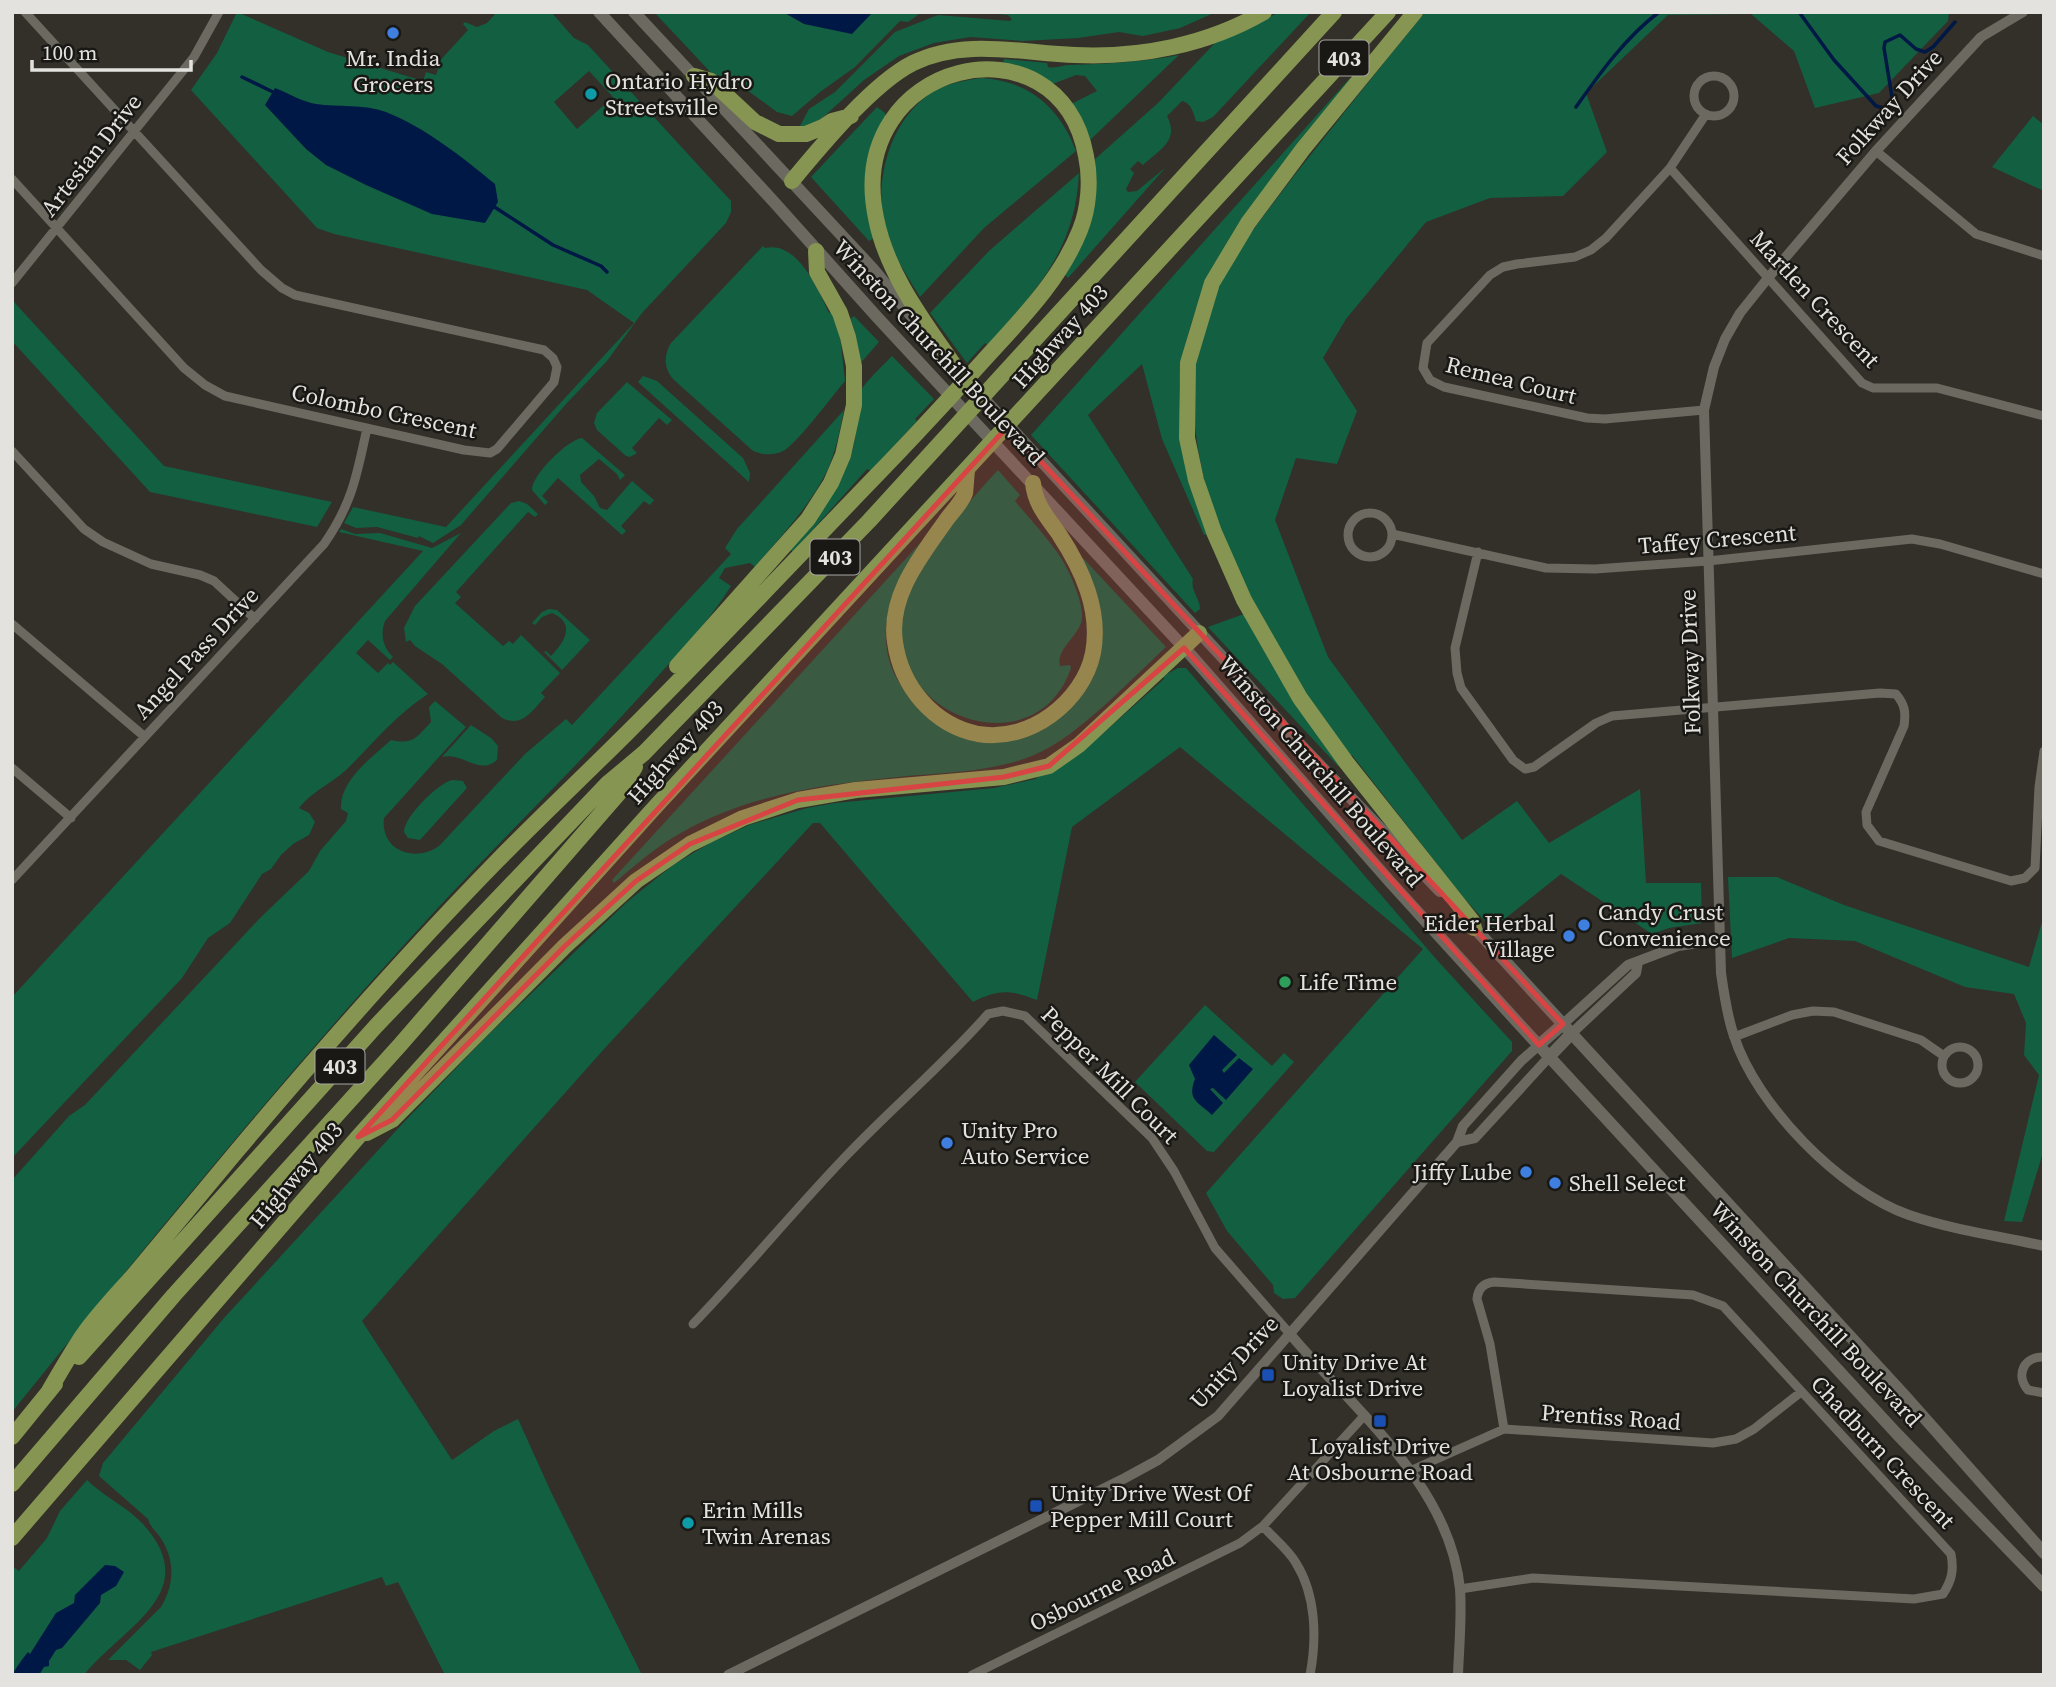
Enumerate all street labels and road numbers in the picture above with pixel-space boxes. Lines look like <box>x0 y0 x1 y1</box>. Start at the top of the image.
road number: 403 <box>1320 41 1368 76</box>
street label: Folkway Drive <box>1828 42 1950 172</box>
street label: Artesian Drive <box>33 87 149 223</box>
street label: Martlen Crescent <box>1743 223 1888 375</box>
street label: Winston Churchill Boulevard <box>826 232 1052 472</box>
street label: Highway 403 <box>1005 277 1115 395</box>
street label: Remea Court <box>1442 348 1580 412</box>
street label: Colombo Crescent <box>289 376 480 446</box>
street label: Taffey Crescent <box>1637 516 1798 562</box>
road number: 403 <box>810 540 860 574</box>
street label: Angel Pass Drive <box>126 580 266 726</box>
street label: Folkway Drive <box>1671 589 1709 735</box>
street label: Winston Churchill Boulevard <box>1211 648 1431 894</box>
street label: Highway 403 <box>620 693 730 811</box>
street label: Pepper Mill Court <box>1034 999 1186 1151</box>
road number: 403 <box>316 1048 364 1084</box>
street label: Highway 403 <box>242 1115 350 1235</box>
street label: Winston Churchill Boulevard <box>1703 1194 1929 1434</box>
street label: Unity Drive <box>1182 1308 1286 1416</box>
street label: Chadburn Crescent <box>1804 1368 1963 1536</box>
street label: Prentiss Road <box>1540 1396 1682 1438</box>
street label: Osbourne Road <box>1024 1541 1180 1639</box>

